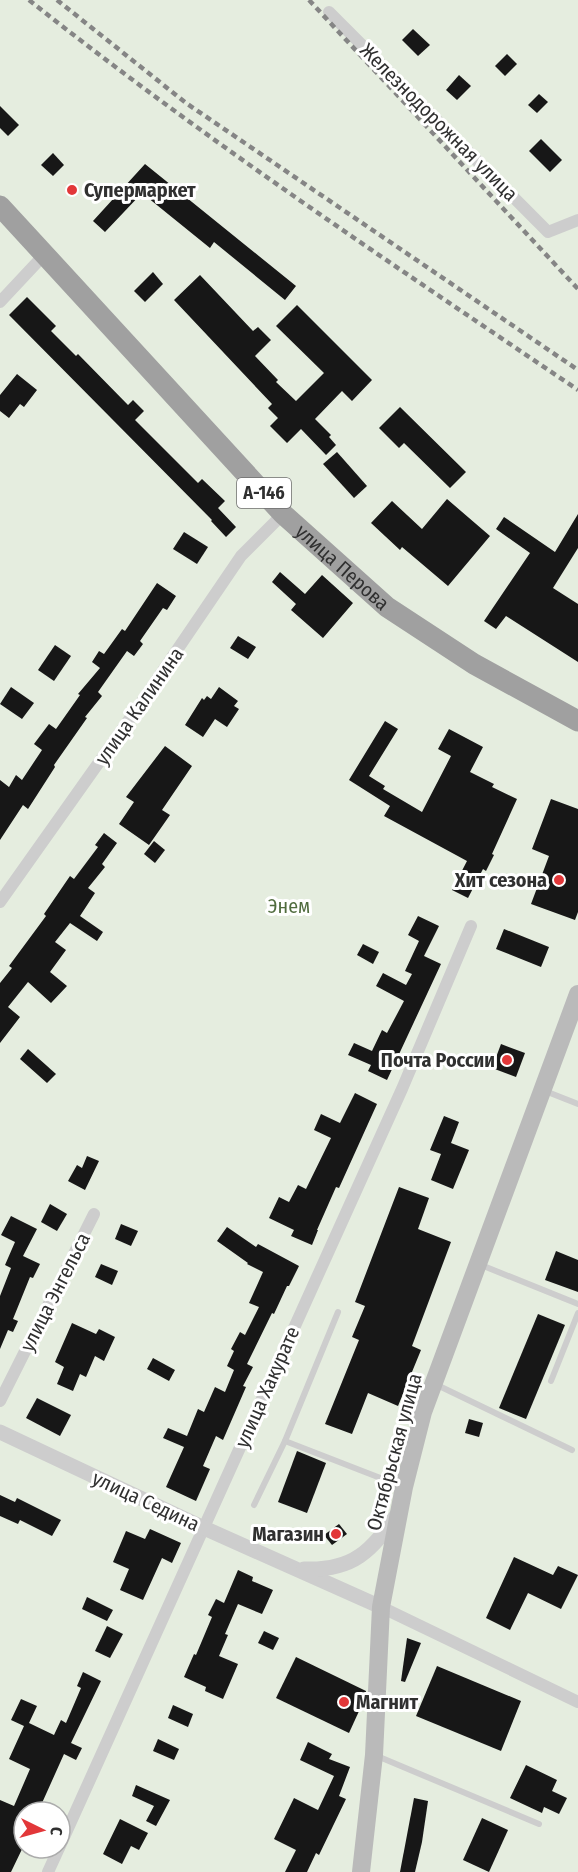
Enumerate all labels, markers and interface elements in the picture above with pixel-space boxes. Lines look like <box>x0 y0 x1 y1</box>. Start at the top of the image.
street label: Железнодорожная улица <box>355 38 523 206</box>
place label: Супермаркет <box>84 178 196 202</box>
marker: Супермаркет <box>65 183 79 197</box>
road number: А-146 <box>237 478 291 508</box>
street label: улица Перова <box>291 519 394 615</box>
street label: улица Калинина <box>90 643 188 769</box>
place label: Хит сезона <box>454 868 547 892</box>
marker: Хит сезона <box>552 873 566 887</box>
park label: Энем <box>268 894 310 918</box>
place label: Почта России <box>381 1048 495 1072</box>
marker: Почта России <box>500 1053 514 1067</box>
street label: улица Энгельса <box>15 1229 95 1355</box>
street label: улица Хакурате <box>230 1323 304 1451</box>
street label: Октябрьская улица <box>361 1371 427 1533</box>
street label: улица Седина <box>89 1466 203 1536</box>
place label: Магазин <box>252 1522 324 1546</box>
marker: Магазин <box>329 1527 343 1541</box>
place label: Магнит <box>356 1690 419 1714</box>
marker: Магнит <box>337 1695 351 1709</box>
north arrow <box>12 1800 72 1860</box>
text: С <box>47 1826 66 1837</box>

